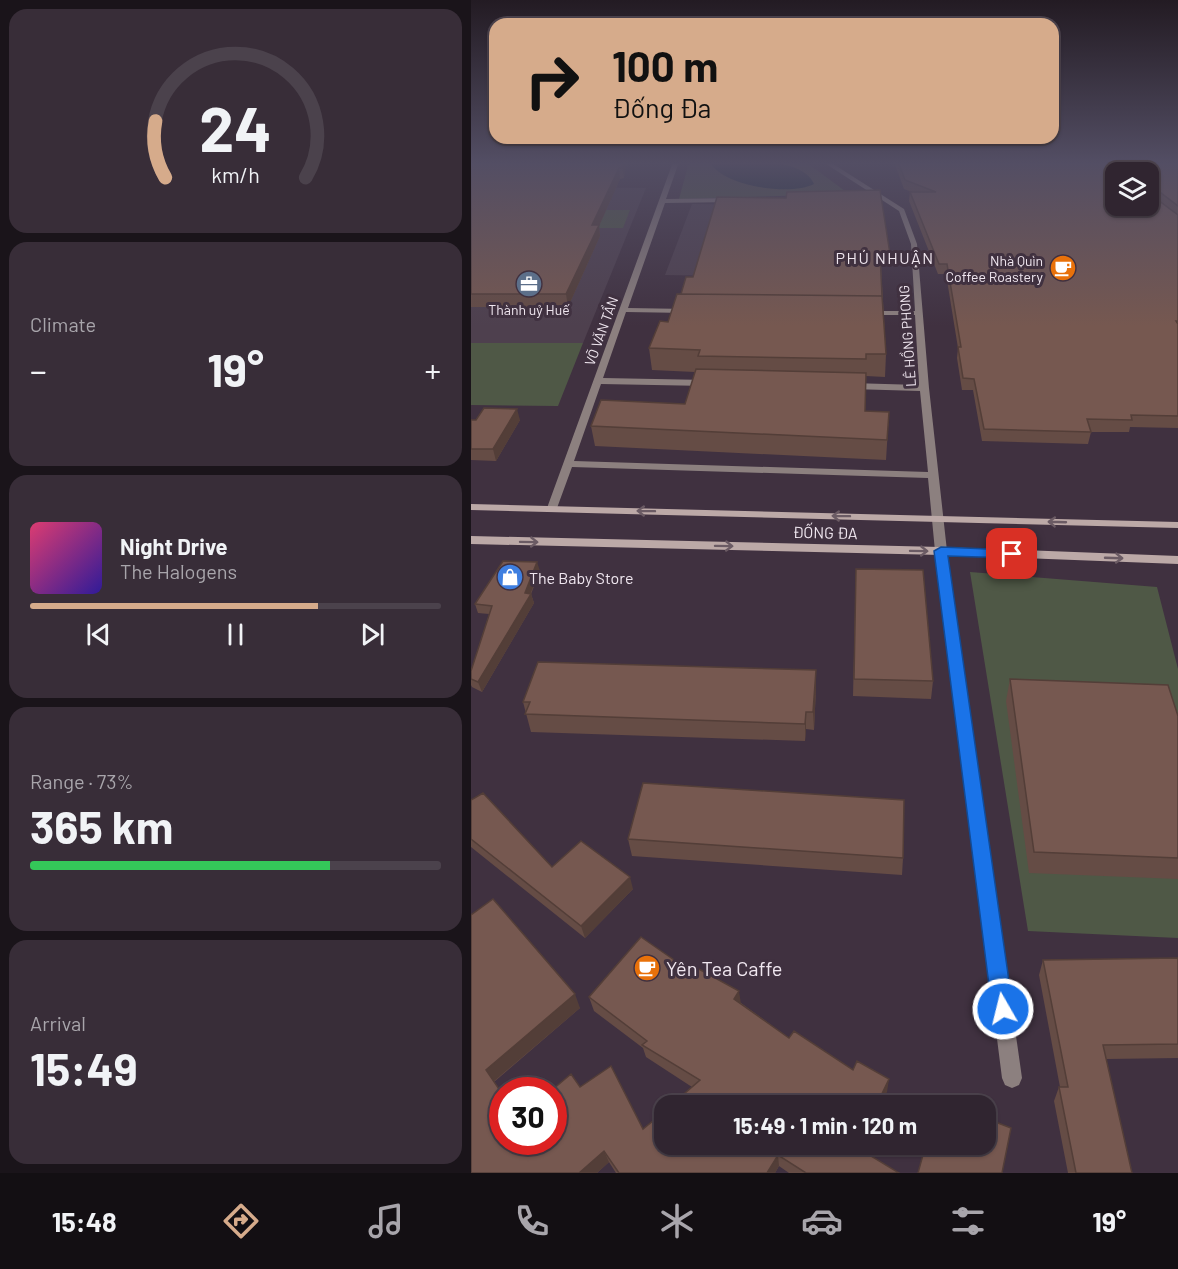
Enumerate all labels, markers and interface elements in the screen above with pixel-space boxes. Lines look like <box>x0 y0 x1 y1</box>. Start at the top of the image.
text: 100 m <box>612 40 718 90</box>
icon: right <box>513 42 591 120</box>
text: 24 <box>199 90 272 164</box>
text: Đống Đa <box>612 91 711 123</box>
text: km/h <box>211 162 260 187</box>
map controls <box>1105 162 1159 216</box>
button: layers <box>1105 162 1159 216</box>
district label: PHÚ NHUẬN <box>835 248 935 267</box>
place label: Nhà Quìn Coffee Roastery <box>946 252 1044 285</box>
cafe icon: Nhà Quìn Coffee Roastery <box>1048 253 1078 283</box>
office icon: Thành uỷ Huế <box>514 269 544 299</box>
street label: LÊ HỒNG PHONG <box>895 284 919 388</box>
street label: VÕ VĂN TẦN <box>581 294 621 368</box>
place label: Thành uỷ Huế <box>488 301 570 318</box>
text: Climate <box>30 312 96 336</box>
text: 19° <box>207 342 264 396</box>
text: − <box>30 350 47 390</box>
text: + <box>425 350 441 390</box>
one-way arrow <box>636 505 656 517</box>
one-way arrow <box>831 510 851 522</box>
one-way arrow <box>1047 516 1067 527</box>
street label: ĐỐNG ĐA <box>792 522 858 542</box>
pin <box>986 528 1037 579</box>
text: Night Drive <box>120 533 228 559</box>
one-way arrow <box>519 536 539 548</box>
icon: arrive <box>995 537 1028 570</box>
one-way arrow <box>714 541 734 552</box>
one-way arrow <box>909 545 929 557</box>
one-way arrow <box>1104 552 1124 563</box>
text: The Halogens <box>120 559 237 583</box>
shop icon: The Baby Store <box>495 562 525 592</box>
place label: The Baby Store <box>529 568 634 587</box>
icon: previous <box>82 618 115 651</box>
icon: pause <box>219 618 252 651</box>
icon: next <box>356 618 389 651</box>
text: Range · 73% <box>30 769 134 793</box>
text: 365 km <box>30 799 173 853</box>
cafe icon: Yên Tea Caffe <box>632 953 662 983</box>
place label: Yên Tea Caffe <box>666 956 782 980</box>
position arrow <box>971 977 1035 1041</box>
text: Arrival <box>30 1011 86 1035</box>
text: 15:49 <box>30 1041 138 1095</box>
speed limit sign: 30 <box>489 1077 567 1155</box>
text: 15:49 · 1 min · 120 m <box>733 1112 917 1138</box>
icon: directions <box>220 1200 262 1242</box>
icon: music <box>365 1200 407 1242</box>
icon: phone <box>511 1200 553 1242</box>
icon: climate <box>656 1200 698 1242</box>
icon: car <box>801 1200 843 1242</box>
icon: filters <box>947 1200 989 1242</box>
text: 15:48 <box>52 1205 117 1237</box>
text: 19° <box>1092 1205 1126 1237</box>

